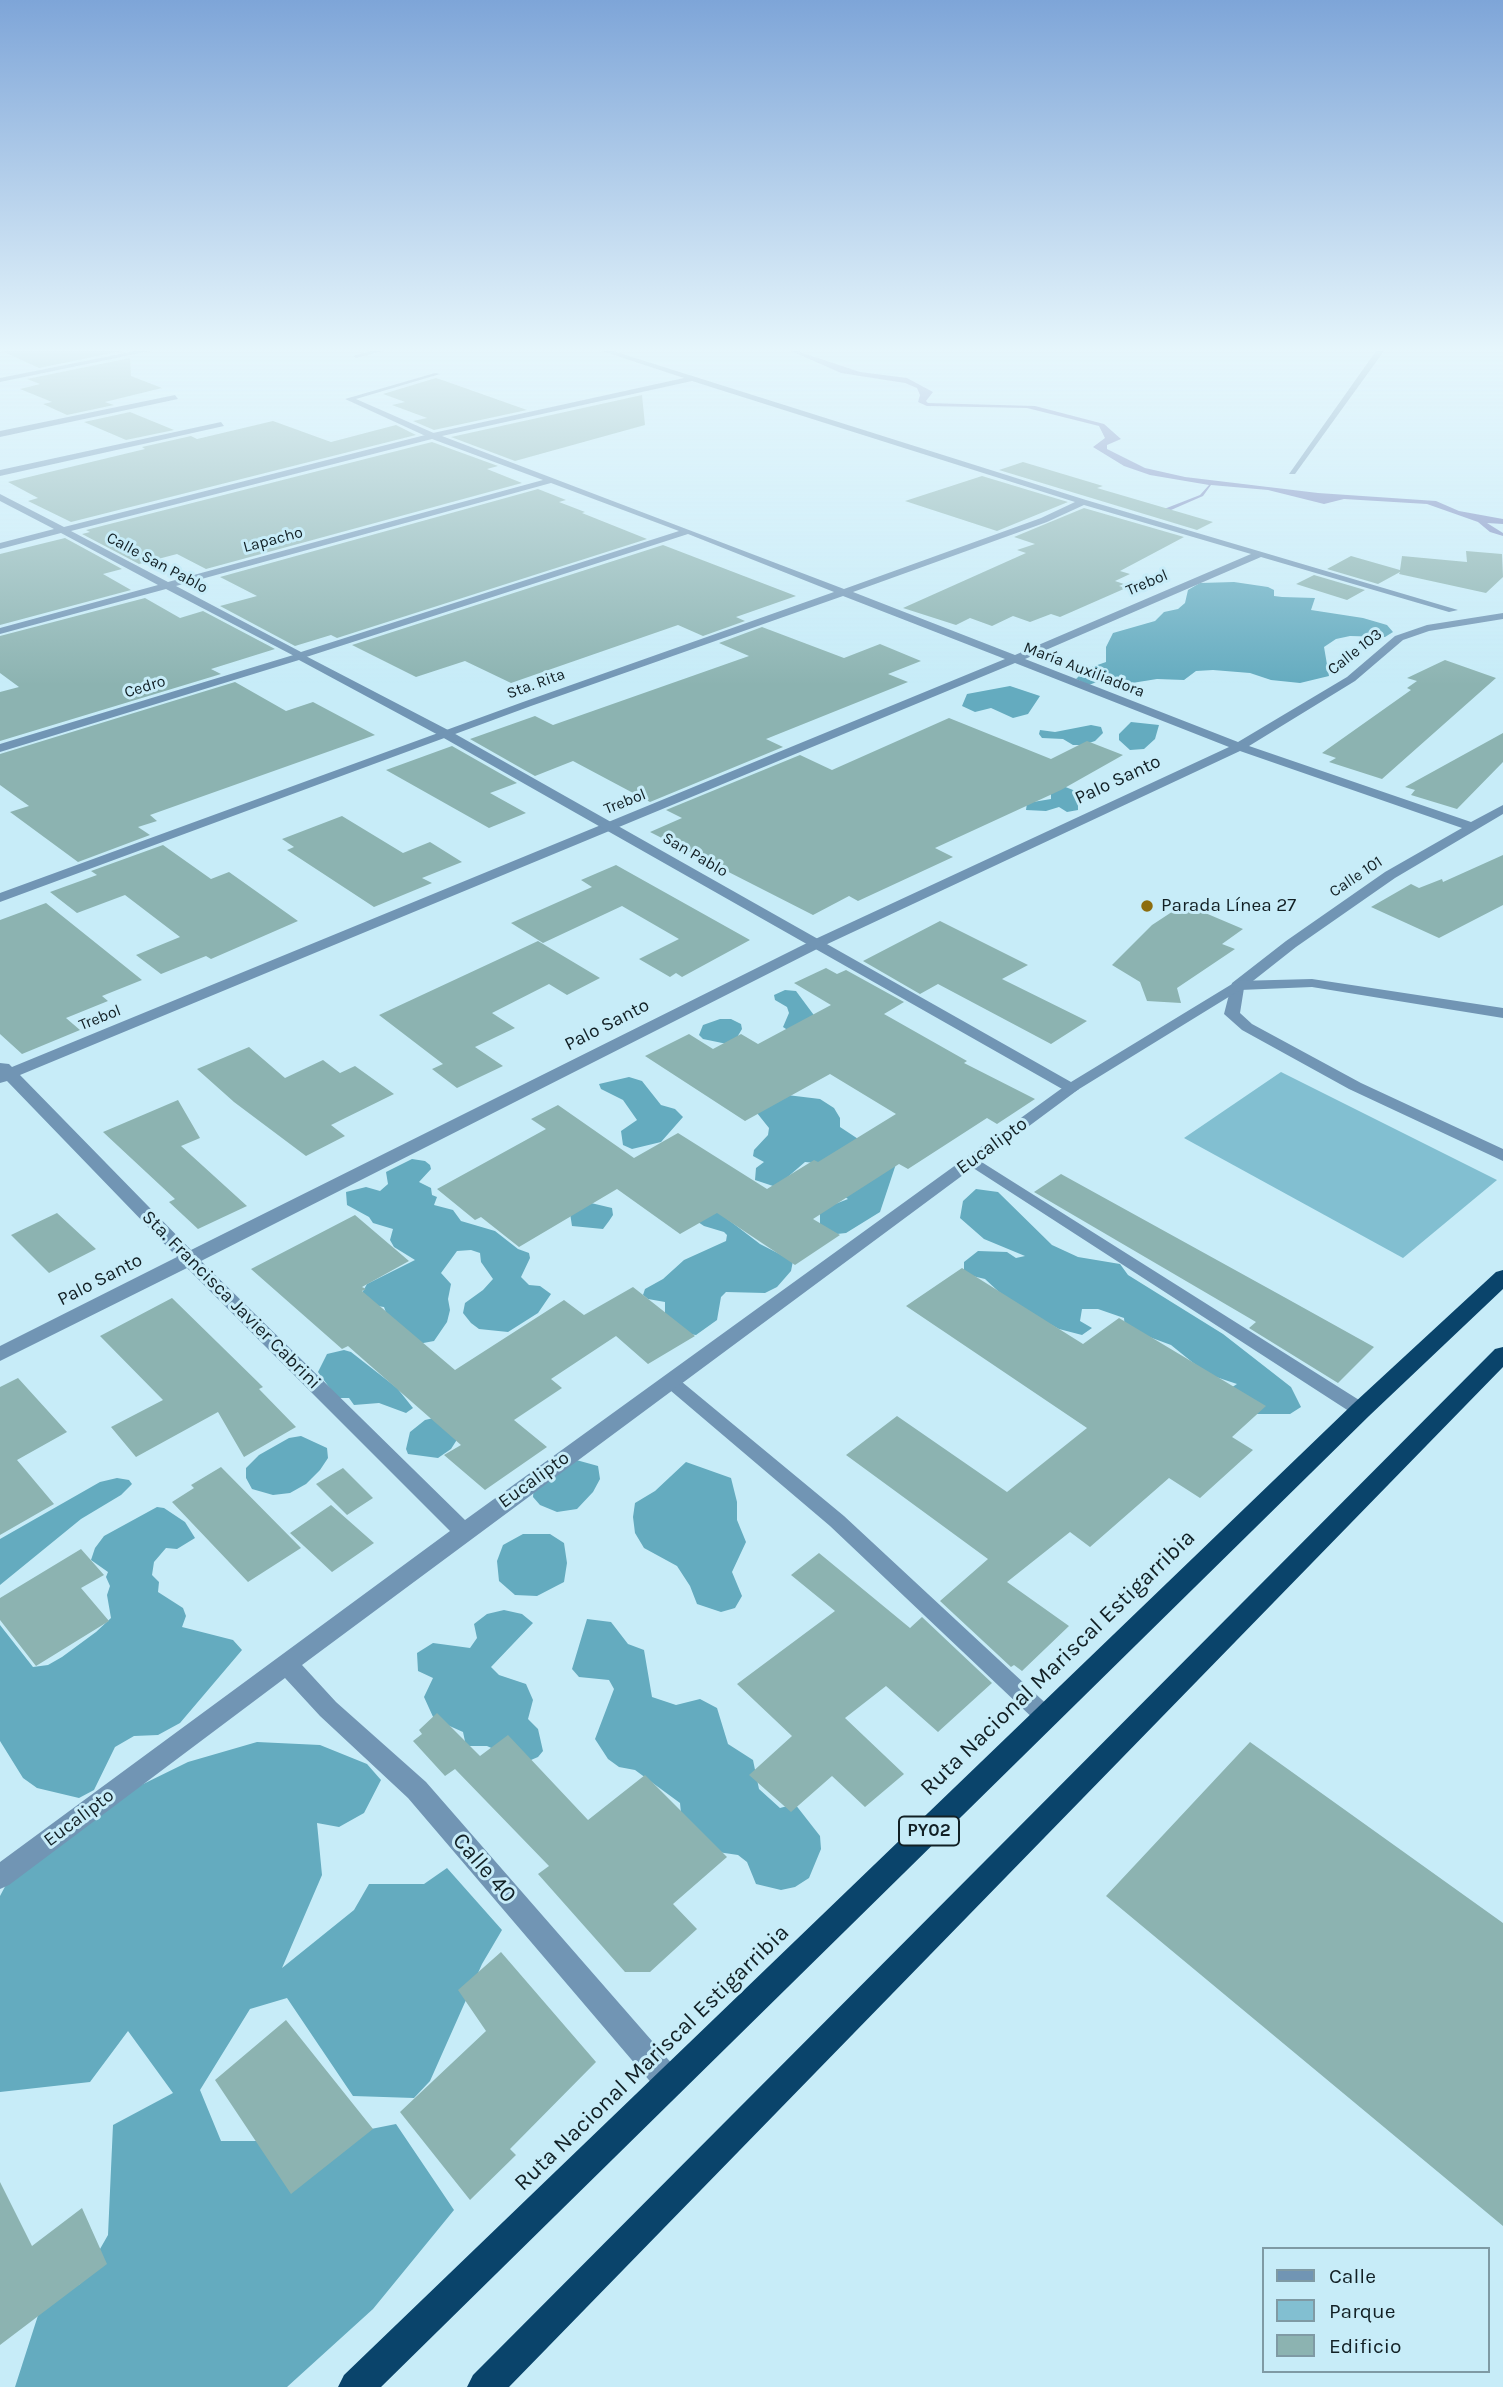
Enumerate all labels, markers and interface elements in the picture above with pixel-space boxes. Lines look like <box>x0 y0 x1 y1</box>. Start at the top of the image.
street label: Lapacho <box>241 523 305 557</box>
street label: Calle San Pablo <box>103 528 211 598</box>
street label: Trebol <box>1123 566 1171 600</box>
street label: Calle 103 <box>1324 625 1386 679</box>
street label: María Auxiliadora <box>1021 638 1147 702</box>
street label: Sta. Rita <box>504 665 568 703</box>
street label: Cedro <box>122 672 168 702</box>
street label: Palo Santo <box>1071 750 1165 810</box>
street label: Trebol <box>601 785 649 819</box>
street label: San Pablo <box>659 829 731 881</box>
street label: Calle 101 <box>1326 852 1386 902</box>
place label: Parada Línea 27 <box>1161 895 1296 917</box>
marker: Parada Línea 27 <box>1139 898 1155 914</box>
street label: Palo Santo <box>561 994 653 1056</box>
street label: Trebol <box>76 1001 124 1035</box>
street label: Eucalipto <box>952 1113 1032 1179</box>
street label: Sta. Francisca Javier Cabrini <box>137 1206 325 1394</box>
street label: Palo Santo <box>54 1249 146 1311</box>
street label: Eucalipto <box>494 1447 574 1513</box>
street label: Ruta Nacional Mariscal Estigarribia <box>915 1524 1201 1802</box>
street label: Eucalipto <box>39 1784 119 1852</box>
road number: PY02 <box>899 1816 959 1845</box>
street label: Calle 40 <box>446 1827 522 1909</box>
street label: Ruta Nacional Mariscal Estigarribia <box>509 1919 795 2197</box>
legend <box>1262 2247 1489 2373</box>
text: Calle <box>1329 2264 1376 2288</box>
text: Parque <box>1329 2299 1396 2323</box>
text: Edificio <box>1329 2334 1402 2358</box>

